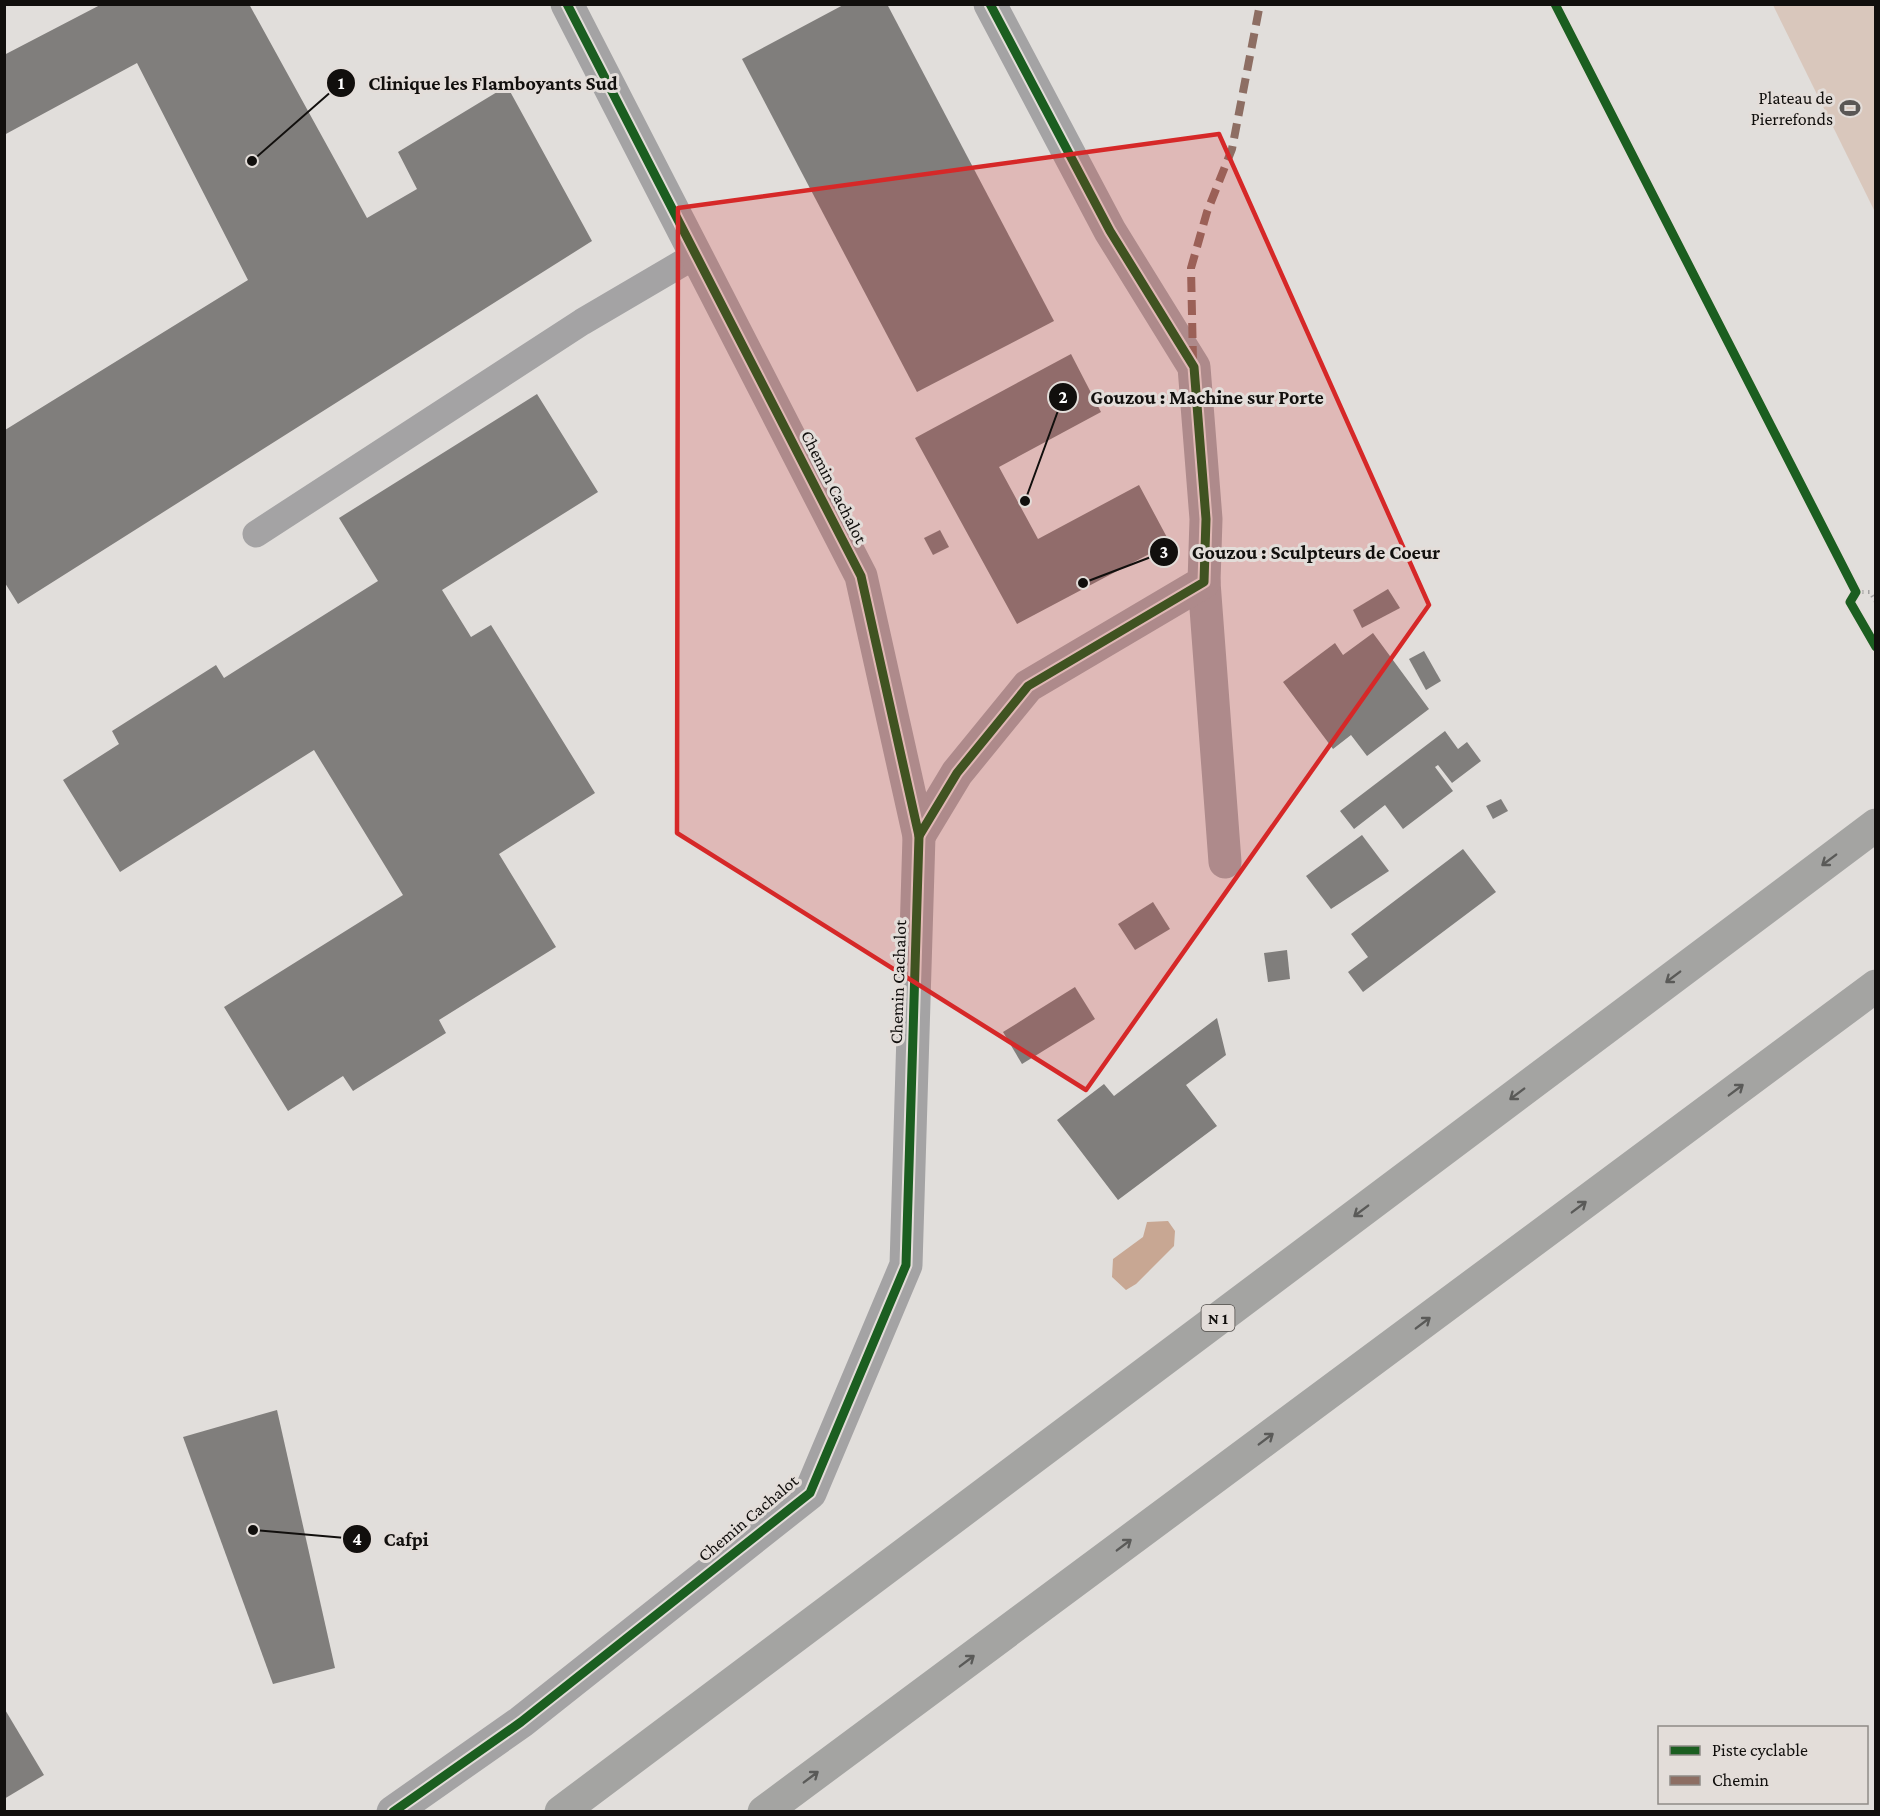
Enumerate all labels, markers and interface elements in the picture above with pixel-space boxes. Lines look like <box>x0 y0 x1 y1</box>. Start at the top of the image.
callout: Clinique les Flamboyants Sud <box>326 64 629 102</box>
text: Clinique les Flamboyants Sud <box>368 72 618 94</box>
text: 1 <box>338 73 345 93</box>
place label: Plateau de Pierrefonds <box>1751 88 1833 129</box>
sports icon: Plateau de Pierrefonds <box>1838 96 1862 120</box>
callout: Gouzou : Machine sur Porte <box>1048 378 1335 416</box>
text: Gouzou : Machine sur Porte <box>1090 386 1324 408</box>
text: 2 <box>1058 387 1068 407</box>
street label: Chemin Cachalot <box>797 427 872 548</box>
callout: Gouzou : Sculpteurs de Coeur <box>1149 533 1452 571</box>
text: Gouzou : Sculpteurs de Coeur <box>1192 541 1440 563</box>
text: 3 <box>1160 542 1168 562</box>
one-way arrow <box>1821 854 1837 866</box>
street label: Chemin Cachalot <box>886 919 910 1044</box>
one-way arrow <box>1665 971 1681 984</box>
one-way arrow <box>1727 1084 1743 1097</box>
one-way arrow <box>1509 1088 1525 1101</box>
one-way arrow <box>1571 1200 1587 1213</box>
one-way arrow <box>1353 1205 1369 1218</box>
road number: N 1 <box>1202 1305 1234 1331</box>
one-way arrow <box>1414 1317 1430 1329</box>
one-way arrow <box>1258 1433 1274 1445</box>
street label: Chemin Cachalot <box>694 1470 803 1566</box>
callout: Cafpi <box>342 1520 441 1558</box>
text: Cafpi <box>383 1528 429 1550</box>
text: 4 <box>352 1529 362 1549</box>
one-way arrow <box>1116 1538 1132 1551</box>
one-way arrow <box>959 1654 975 1667</box>
legend <box>1658 1726 1868 1804</box>
text: Piste cyclable <box>1712 1740 1808 1760</box>
one-way arrow <box>802 1770 818 1783</box>
text: Chemin <box>1712 1770 1769 1790</box>

